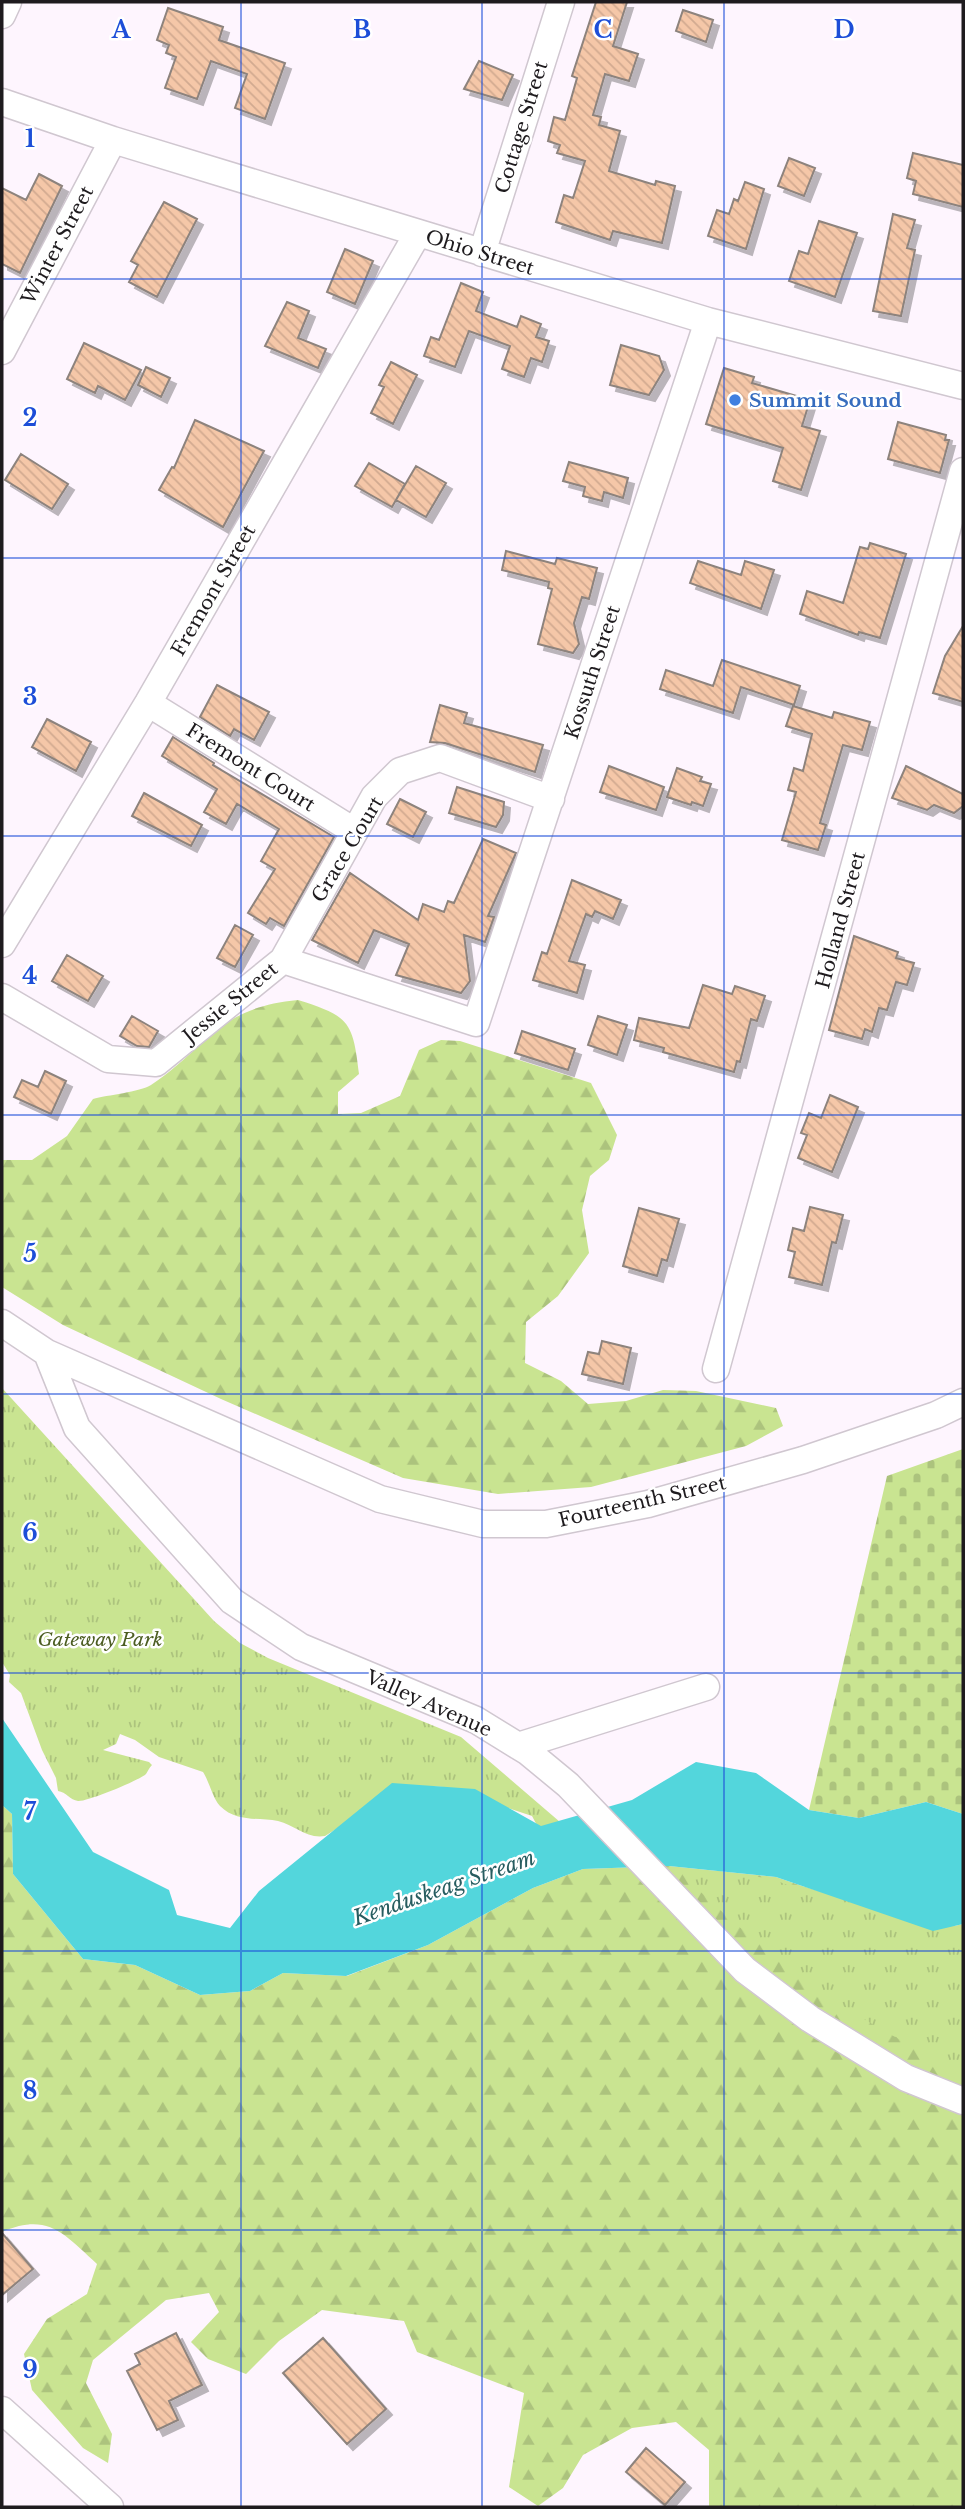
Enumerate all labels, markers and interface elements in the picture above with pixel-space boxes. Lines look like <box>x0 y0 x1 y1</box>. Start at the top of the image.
text: A <box>111 16 132 44</box>
text: B <box>353 16 371 44</box>
text: C <box>594 16 612 44</box>
text: D <box>833 16 855 44</box>
street label: Cottage Street <box>490 57 553 196</box>
text: 1 <box>25 125 35 153</box>
street label: Winter Street <box>16 181 99 309</box>
street label: Ohio Street <box>423 225 538 280</box>
place label: Summit Sound <box>749 389 902 412</box>
marker: Summit Sound <box>727 392 743 408</box>
text: 2 <box>23 404 37 432</box>
street label: Fremont Street <box>166 520 261 660</box>
street label: Kossuth Street <box>560 601 625 742</box>
text: 3 <box>23 683 37 711</box>
street label: Fremont Court <box>182 719 320 817</box>
street label: Grace Court <box>307 792 388 906</box>
street label: Holland Street <box>811 848 870 991</box>
street label: Jessie Street <box>176 957 283 1049</box>
text: 4 <box>22 962 38 990</box>
text: 5 <box>23 1240 37 1268</box>
street label: Fourteenth Street <box>556 1471 729 1532</box>
text: 6 <box>22 1519 38 1547</box>
park label: Gateway Park <box>37 1628 163 1651</box>
street label: Valley Avenue <box>361 1665 495 1741</box>
text: 7 <box>24 1798 37 1826</box>
water label: Kenduskeag Stream <box>349 1845 538 1932</box>
text: 8 <box>23 2077 37 2105</box>
text: 9 <box>22 2356 38 2384</box>

